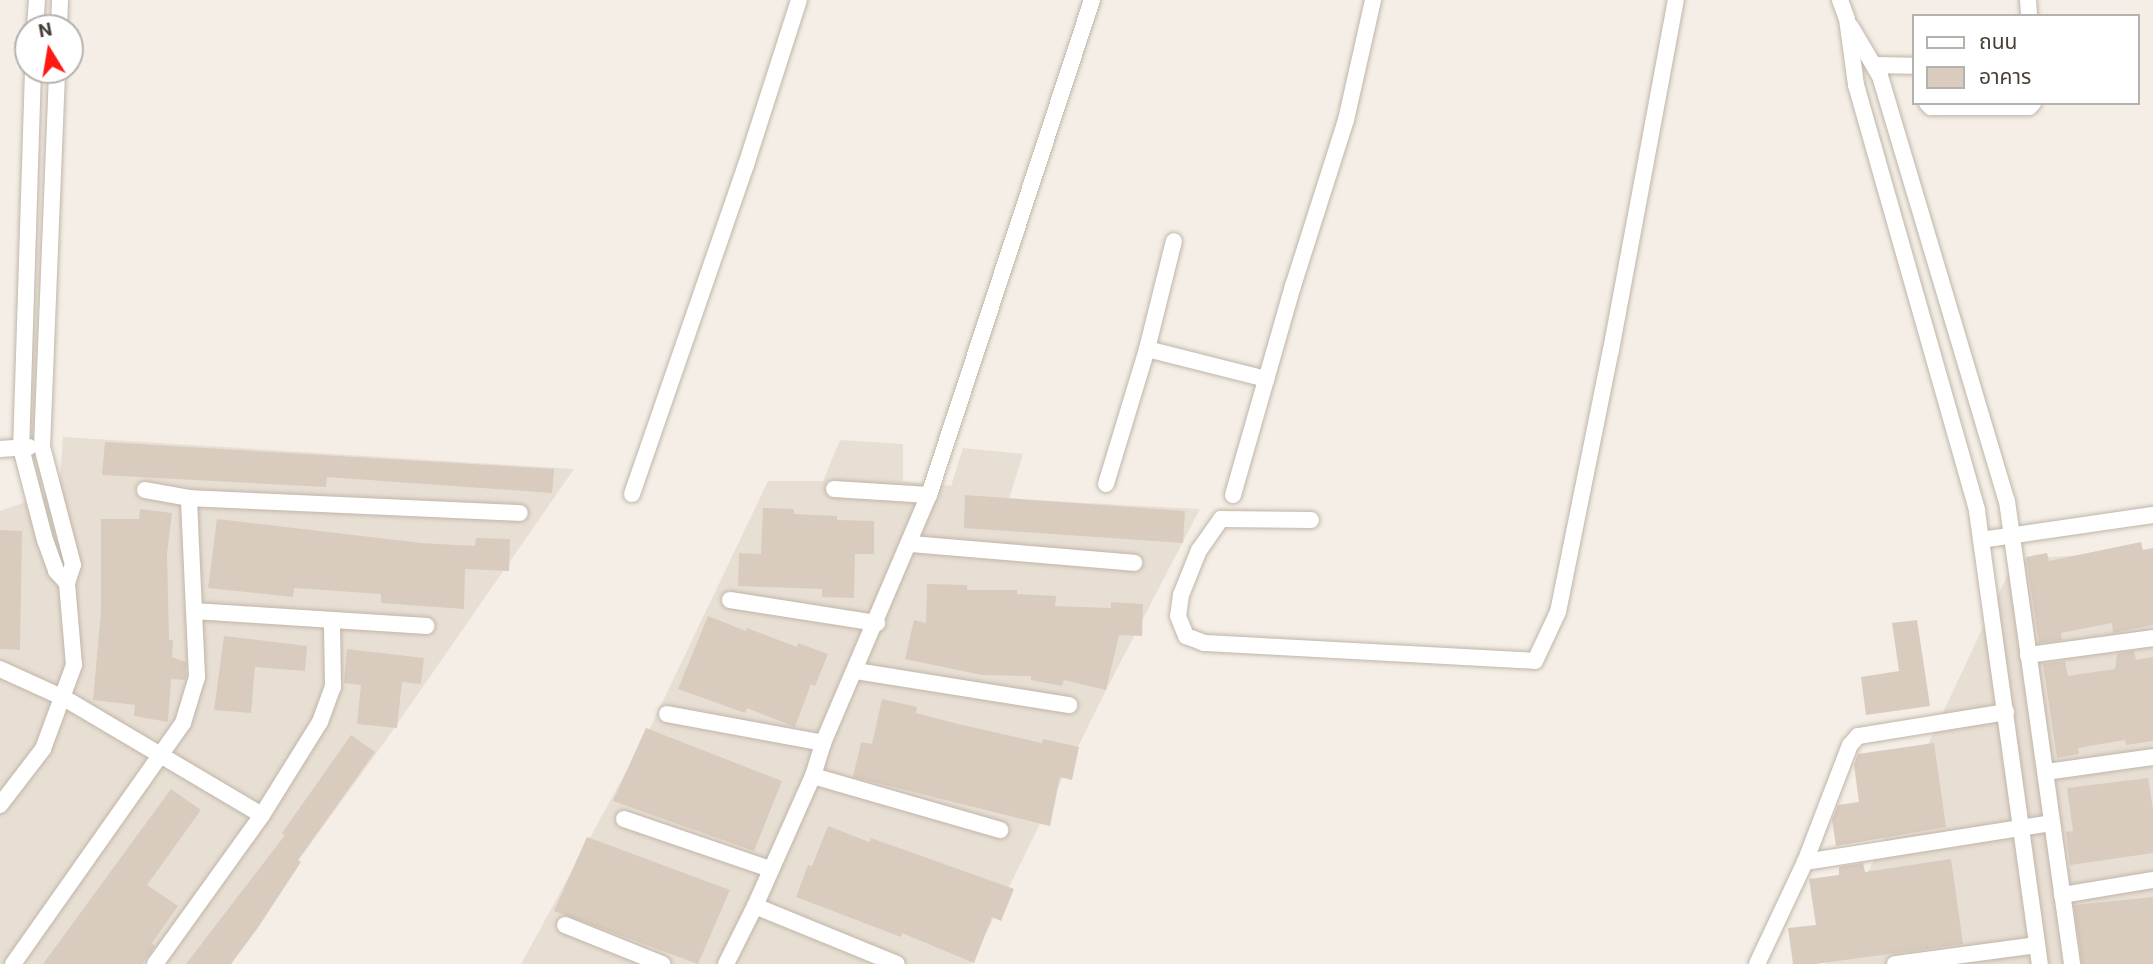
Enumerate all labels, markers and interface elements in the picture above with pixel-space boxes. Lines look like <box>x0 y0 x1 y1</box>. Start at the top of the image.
north arrow <box>14 14 84 84</box>
legend <box>1912 14 2139 105</box>
text: N <box>37 17 54 42</box>
text: ถนน <box>1979 30 2017 54</box>
text: อาคาร <box>1979 65 2031 89</box>

